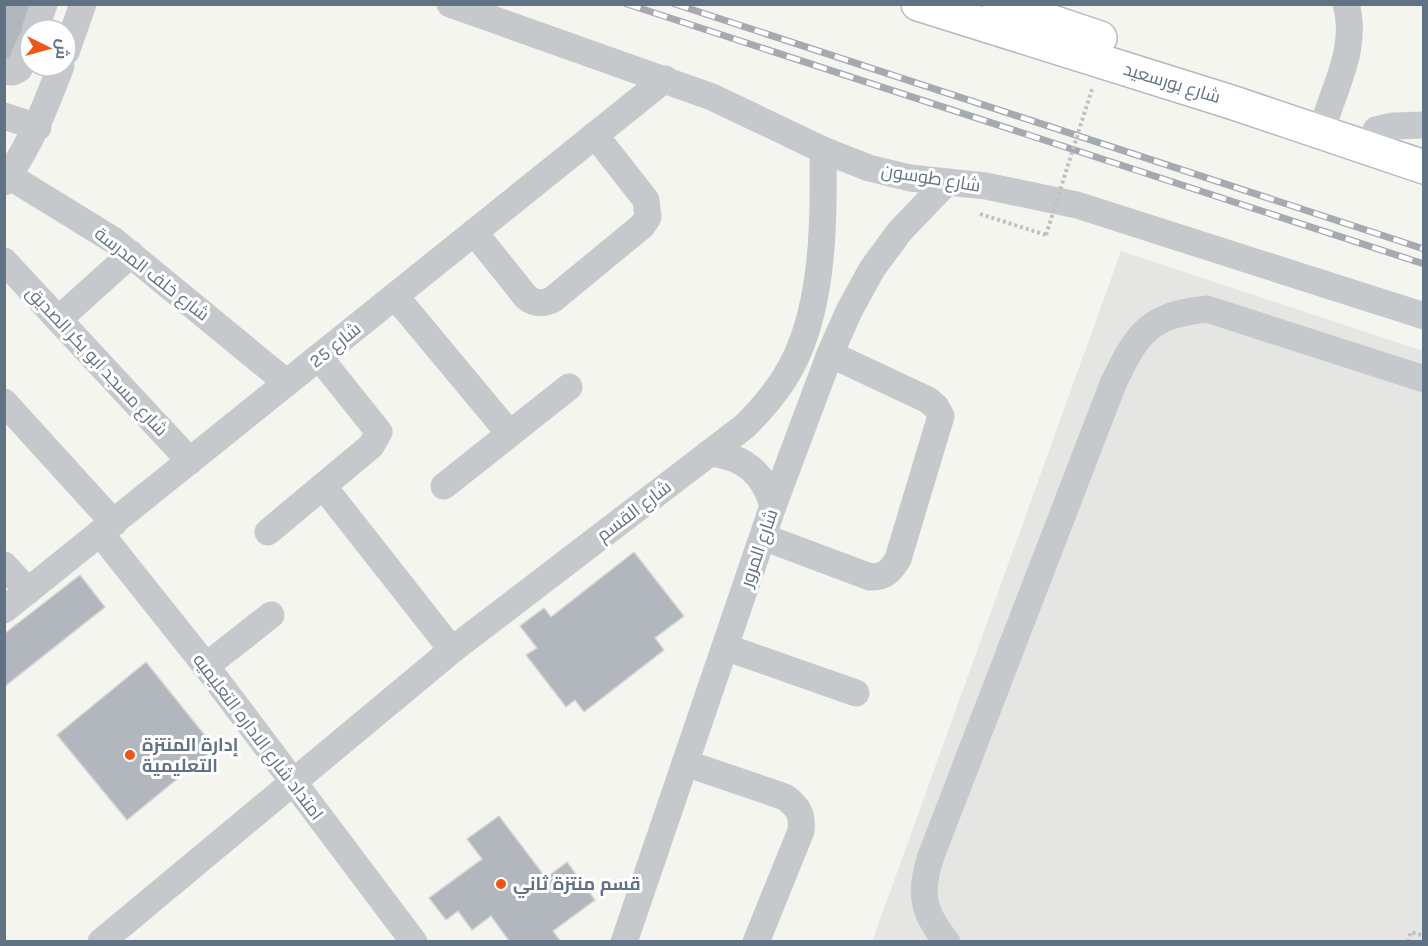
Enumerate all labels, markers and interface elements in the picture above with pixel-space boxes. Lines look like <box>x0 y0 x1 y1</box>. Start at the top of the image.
north arrow <box>18 18 78 78</box>
text: ش <box>52 38 73 60</box>
street label: شارع بورسعيد <box>1121 58 1223 109</box>
street label: شارع طوسون <box>880 159 982 198</box>
street label: شارع خلف المدرسة <box>90 222 214 326</box>
street label: شارع مسجد ابو بكر الصديق <box>21 281 172 441</box>
street label: شارع 25 <box>305 318 366 373</box>
street label: شارع القسم <box>592 476 676 547</box>
street label: شارع المرور <box>735 506 784 591</box>
street label: امتداد شارع الاداره التعليميه <box>187 649 328 825</box>
place label: إدارة المنتزة التعليمية <box>142 734 238 777</box>
marker: إدارة المنتزة التعليمية <box>123 748 137 762</box>
place label: قسم منتزة ثاني <box>513 873 641 899</box>
marker: قسم منتزة ثاني <box>494 877 508 891</box>

